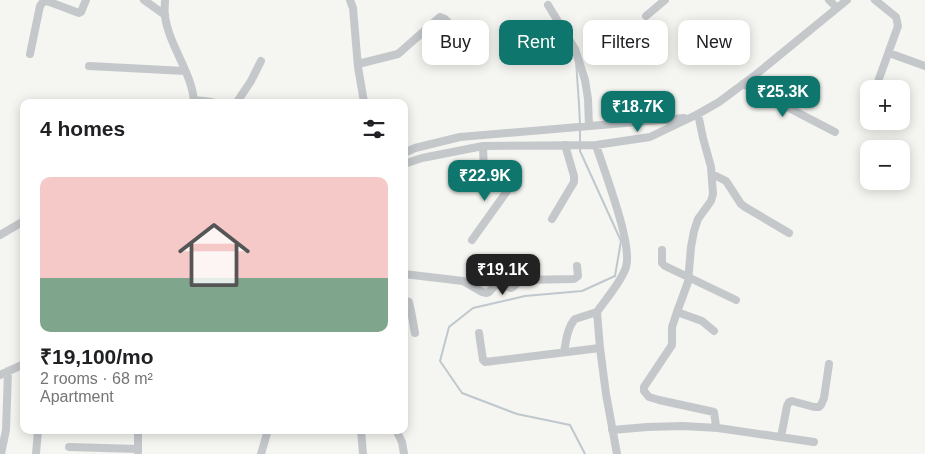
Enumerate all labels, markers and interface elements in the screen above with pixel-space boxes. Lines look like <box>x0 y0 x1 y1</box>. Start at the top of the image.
chip: Buy <box>422 20 489 65</box>
chip: Rent <box>499 20 573 65</box>
chip: Filters <box>583 20 668 65</box>
chip: New <box>678 20 750 65</box>
pin: ₹25.3K <box>742 76 824 118</box>
map controls <box>860 80 910 190</box>
button: + <box>860 80 910 130</box>
text: ₹25.3K <box>757 83 809 100</box>
pin: ₹18.7K <box>597 90 679 133</box>
text: ₹18.7K <box>612 98 664 115</box>
icon: filters <box>360 115 388 143</box>
text: 4 homes <box>40 117 125 140</box>
button: − <box>860 140 910 190</box>
pin: ₹22.9K <box>444 160 526 202</box>
text: ₹22.9K <box>459 167 511 184</box>
icon: home <box>169 210 259 300</box>
pin: ₹19.1K <box>462 254 544 296</box>
text: ₹19.1K <box>477 261 529 278</box>
text: ₹19,100/mo <box>40 345 154 368</box>
text: 2 rooms · 68 m² <box>40 370 153 387</box>
text: Apartment <box>40 388 114 405</box>

